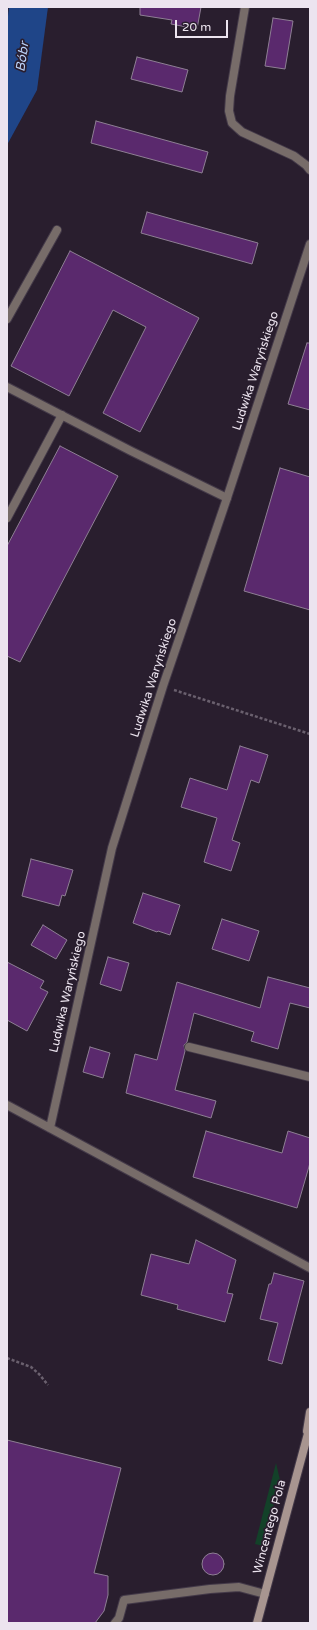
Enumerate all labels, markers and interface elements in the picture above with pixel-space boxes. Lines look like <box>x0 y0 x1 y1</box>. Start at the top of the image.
scale bar <box>177 12 230 38</box>
text: 20 m <box>182 20 211 34</box>
water label: Bóbr <box>13 41 33 73</box>
street label: Ludwika Waryńskiego <box>230 310 282 432</box>
street label: Ludwika Waryńskiego <box>128 617 180 739</box>
street label: Ludwika Waryńskiego <box>47 930 89 1054</box>
street label: Wincentego Pola <box>251 1478 289 1576</box>

